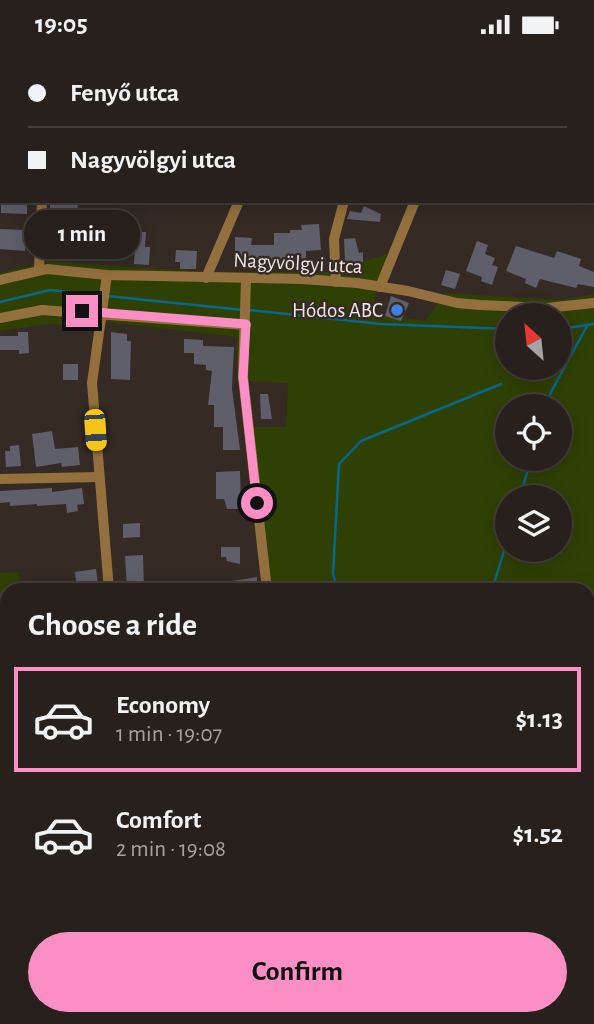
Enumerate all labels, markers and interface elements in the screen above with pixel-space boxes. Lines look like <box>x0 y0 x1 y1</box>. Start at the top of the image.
text: 19:05 <box>35 11 88 37</box>
text: Fenyő utca <box>70 80 179 106</box>
text: Nagyvölgyi utca <box>70 147 236 173</box>
callout: 1 min <box>24 209 140 259</box>
text: 1 min <box>58 223 106 246</box>
street label: Nagyvölgyi utca <box>233 250 363 277</box>
route end <box>66 295 98 327</box>
place label: Hódos ABC <box>292 300 383 321</box>
marker: Hódos ABC <box>389 302 405 318</box>
north arrow <box>495 303 572 380</box>
map controls <box>495 303 572 562</box>
button: locate <box>495 394 572 471</box>
car <box>84 408 107 452</box>
button: layers <box>495 485 572 562</box>
route start <box>241 487 273 519</box>
text: Choose a ride <box>28 609 197 641</box>
icon: car <box>32 688 95 751</box>
text: Economy <box>116 692 210 718</box>
text: $1.13 <box>515 706 563 732</box>
text: 1 min · 19:07 <box>116 723 222 746</box>
icon: car <box>32 803 95 866</box>
text: Comfort <box>116 807 201 833</box>
text: $1.52 <box>513 821 563 847</box>
text: 2 min · 19:08 <box>116 838 226 861</box>
button: Confirm <box>28 932 567 1012</box>

